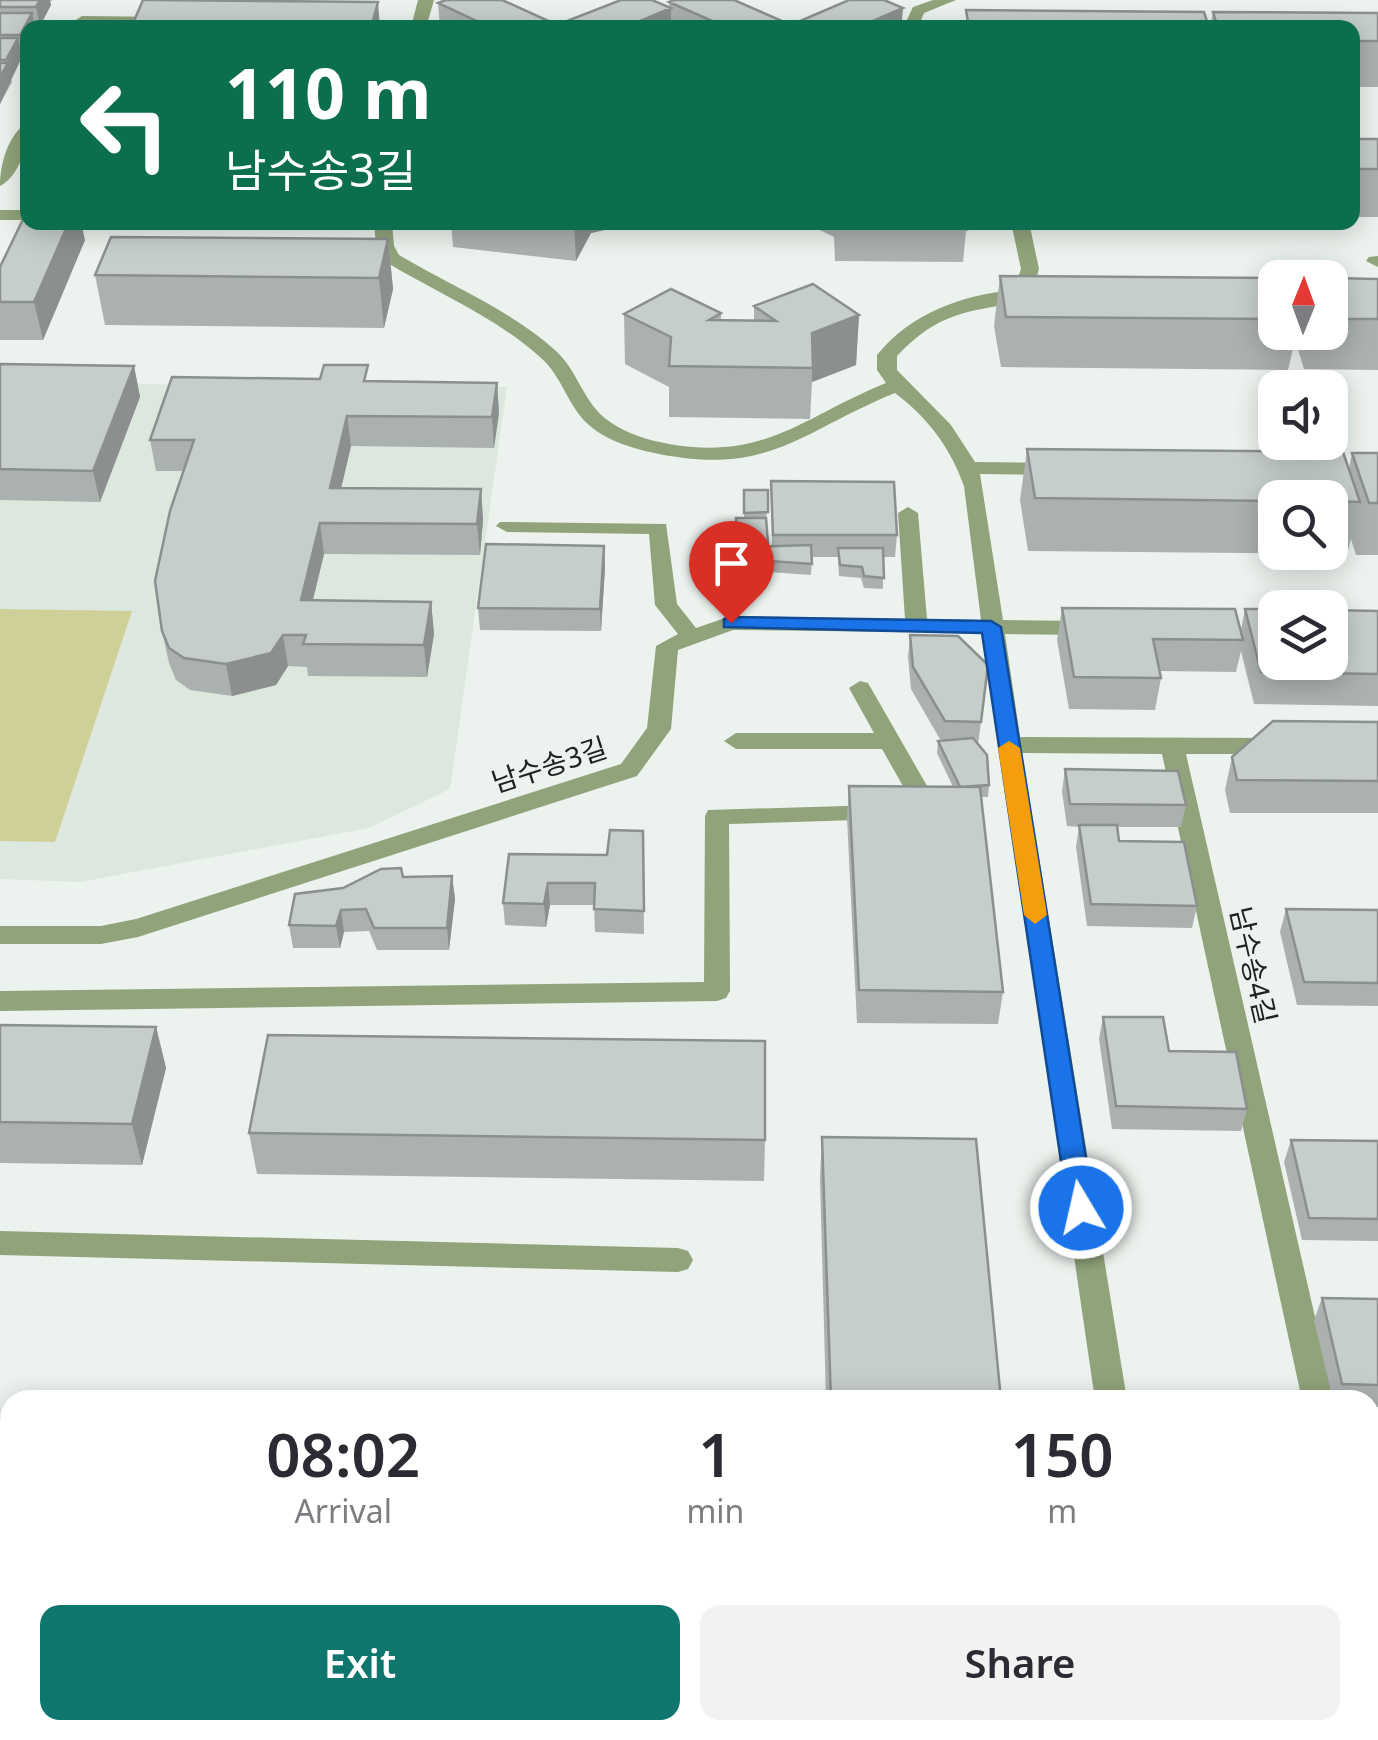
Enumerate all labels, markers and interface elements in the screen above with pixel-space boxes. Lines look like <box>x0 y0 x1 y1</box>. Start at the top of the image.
text: 110 m <box>225 44 432 140</box>
icon: left <box>60 60 190 190</box>
text: 남수송3길 <box>225 139 416 200</box>
north arrow <box>1258 260 1348 350</box>
map controls <box>1258 260 1348 680</box>
button: sound <box>1258 370 1348 460</box>
button: search <box>1258 480 1348 570</box>
pin <box>689 521 774 624</box>
icon: arrive <box>704 536 759 591</box>
button: layers <box>1258 590 1348 680</box>
street label: 남수송3길 <box>487 728 611 800</box>
street label: 남수송4길 <box>1222 903 1286 1027</box>
position arrow <box>1029 1156 1133 1260</box>
text: 08:02 <box>266 1413 420 1495</box>
text: 1 <box>698 1413 733 1495</box>
text: 150 <box>1011 1413 1114 1495</box>
text: Arrival <box>294 1489 392 1532</box>
text: min <box>686 1489 744 1532</box>
text: m <box>1047 1489 1077 1532</box>
button: Exit <box>40 1605 680 1720</box>
button: Share <box>700 1605 1340 1720</box>

